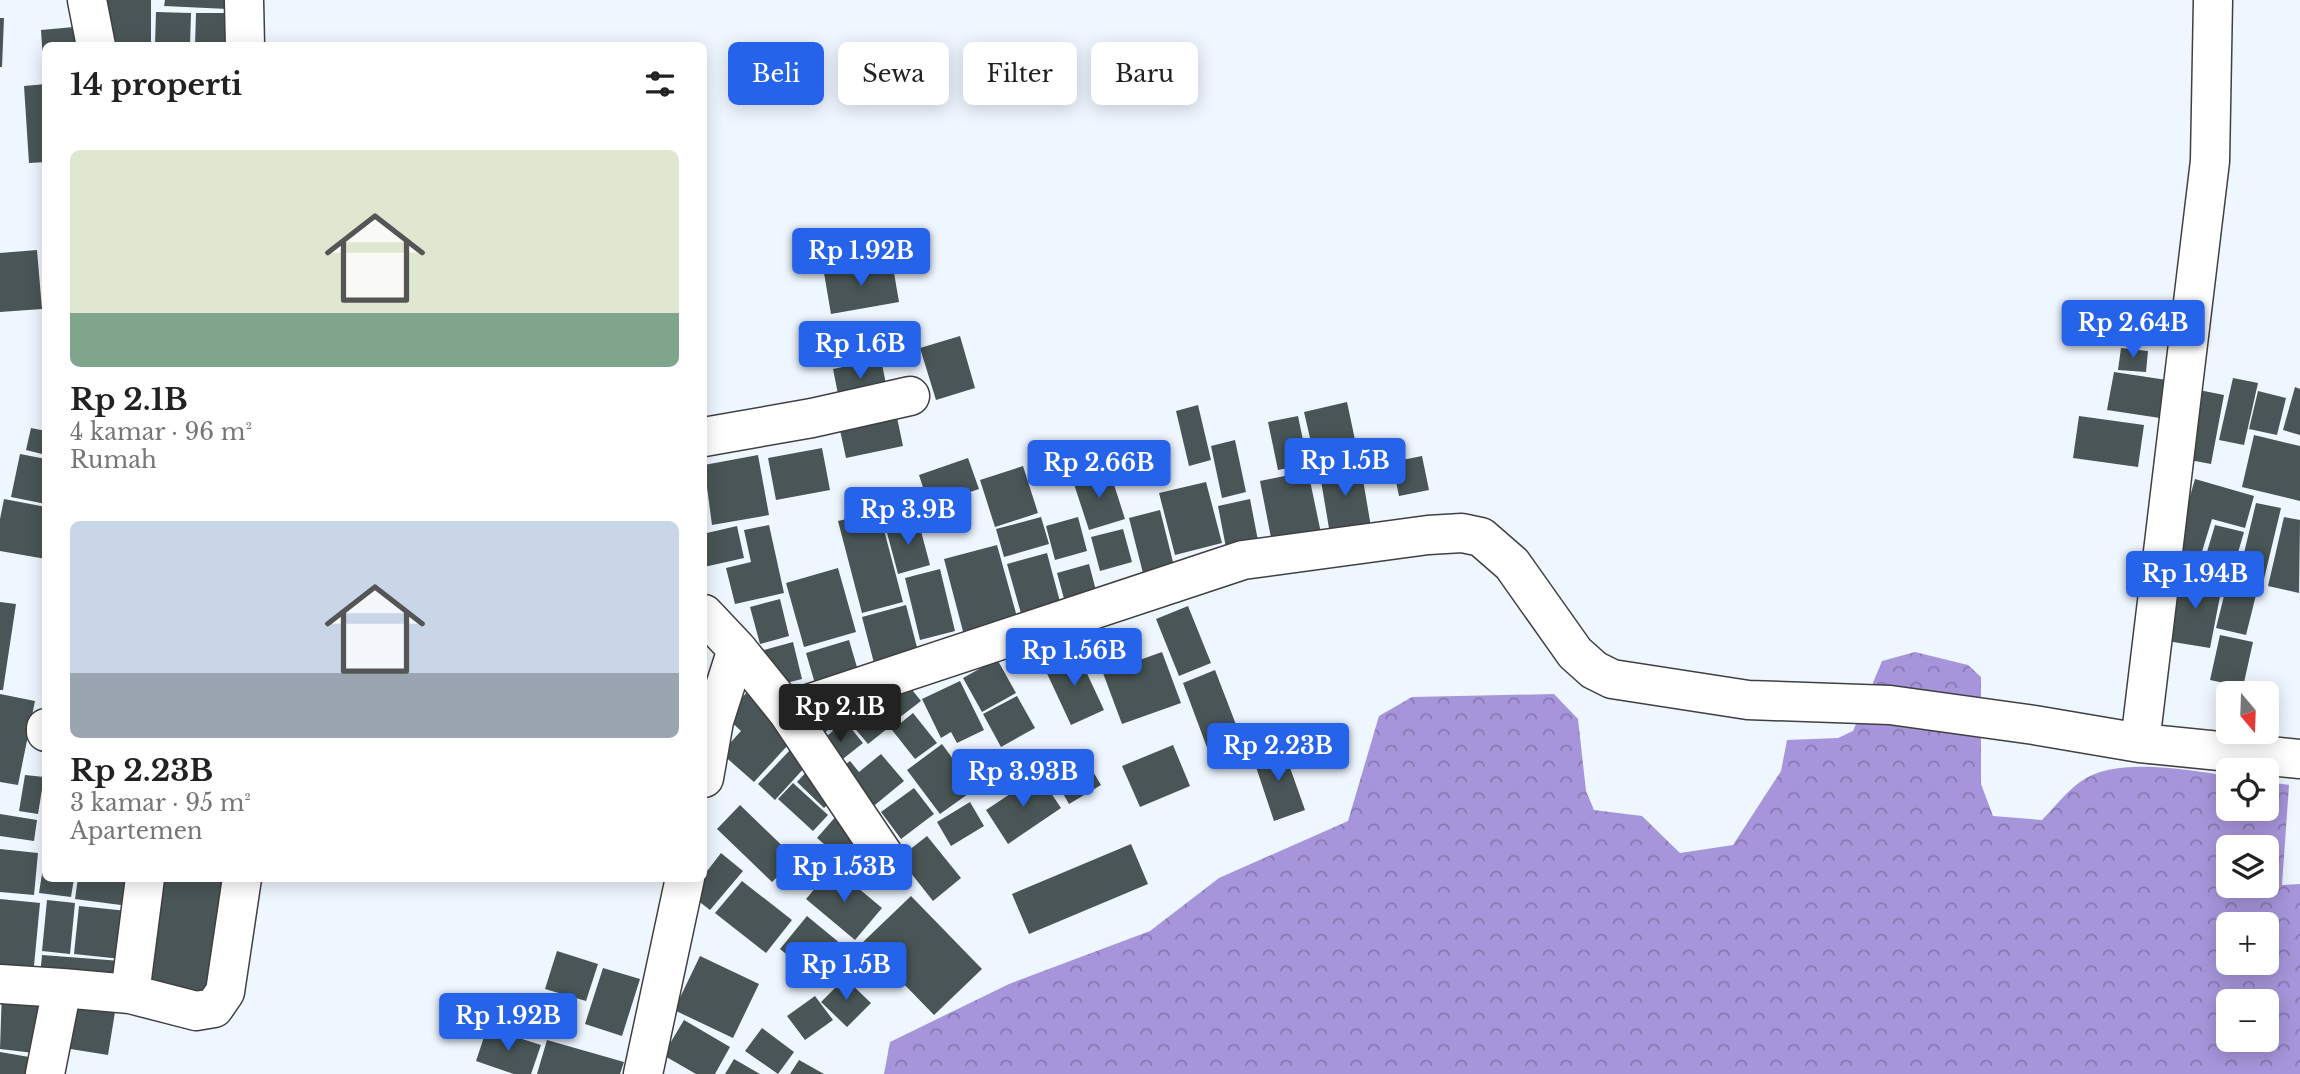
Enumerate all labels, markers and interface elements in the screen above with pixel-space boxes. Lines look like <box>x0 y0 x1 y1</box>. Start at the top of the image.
chip: Beli <box>728 42 824 105</box>
chip: Sewa <box>838 42 949 105</box>
chip: Filter <box>963 42 1077 105</box>
chip: Baru <box>1091 42 1198 105</box>
icon: filters <box>641 65 679 103</box>
text: 14 properti <box>70 66 242 103</box>
icon: home <box>312 195 438 321</box>
pin: Rp 1.92B <box>789 229 933 288</box>
text: Rp 1.92B <box>808 237 914 265</box>
pin: Rp 2.64B <box>2061 300 2205 360</box>
text: Rp 2.64B <box>2078 309 2188 337</box>
pin: Rp 1.6B <box>795 322 925 381</box>
text: Rp 1.6B <box>815 330 905 358</box>
text: Rp 2.1B <box>70 381 188 418</box>
text: 4 kamar · 96 m² <box>70 418 252 446</box>
pin: Rp 1.5B <box>1280 438 1410 498</box>
pin: Rp 2.66B <box>1027 440 1171 500</box>
text: Rumah <box>70 446 157 474</box>
text: Rp 1.5B <box>1301 447 1389 475</box>
text: Rp 2.66B <box>1044 449 1154 477</box>
pin: Rp 3.9B <box>843 488 973 547</box>
text: Rp 3.9B <box>860 496 956 524</box>
pin: Rp 1.94B <box>2123 552 2267 611</box>
text: Rp 1.94B <box>2142 560 2248 588</box>
icon: home <box>312 566 438 692</box>
pin: Rp 1.56B <box>1002 628 1146 688</box>
text: Rp 1.56B <box>1022 637 1126 665</box>
north arrow <box>2216 681 2278 744</box>
map controls <box>2216 681 2279 1052</box>
pin: Rp 2.1B <box>775 684 905 744</box>
text: Rp 2.1B <box>795 693 885 721</box>
pin: Rp 2.23B <box>1206 724 1350 783</box>
text: Rp 2.23B <box>1223 732 1333 760</box>
pin: Rp 3.93B <box>951 750 1095 809</box>
text: Rp 2.23B <box>70 752 213 789</box>
text: Rp 3.93B <box>968 758 1078 786</box>
button: locate <box>2216 758 2279 821</box>
text: 3 kamar · 95 m² <box>70 789 251 817</box>
text: Apartemen <box>70 817 203 845</box>
button: layers <box>2216 835 2279 898</box>
pin: Rp 1.53B <box>772 844 916 904</box>
text: Rp 1.53B <box>792 853 896 881</box>
button: + <box>2216 912 2279 975</box>
pin: Rp 1.5B <box>781 942 911 1002</box>
text: Rp 1.5B <box>802 951 890 979</box>
button: − <box>2216 989 2279 1052</box>
pin: Rp 1.92B <box>436 993 580 1053</box>
text: Rp 1.92B <box>455 1002 561 1030</box>

